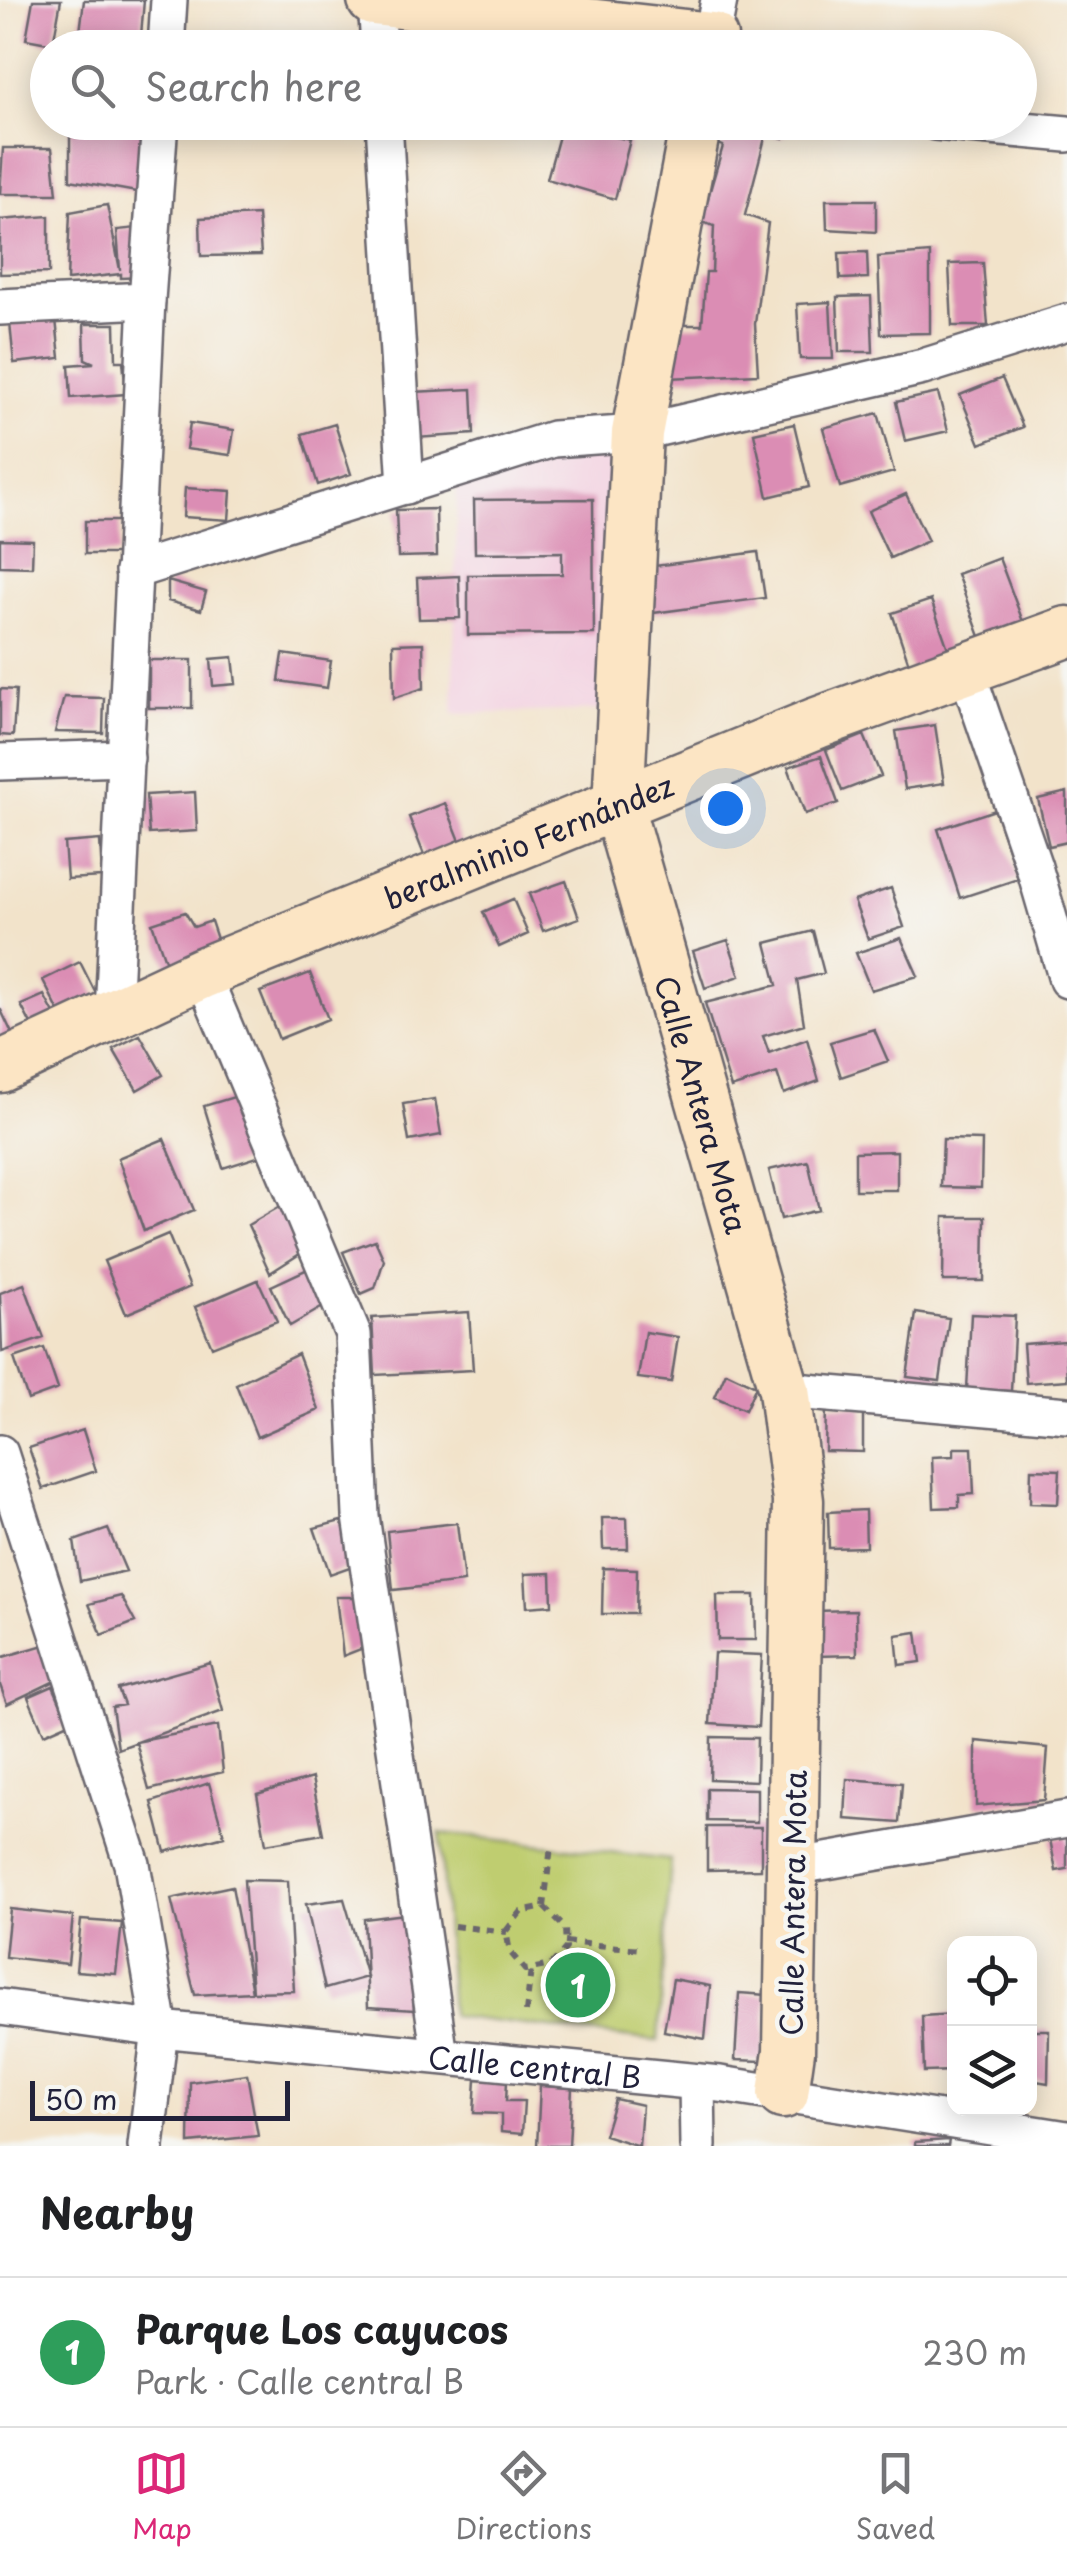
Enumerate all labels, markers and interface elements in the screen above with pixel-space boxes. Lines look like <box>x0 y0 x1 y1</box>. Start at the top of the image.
search box <box>30 30 1037 140</box>
text: Search here <box>145 57 362 114</box>
icon: search <box>65 58 120 113</box>
street label: beralminio Fernández <box>377 761 680 919</box>
your location <box>700 783 751 834</box>
street label: Calle Antera Mota <box>645 970 761 1239</box>
street label: Calle Antera Mota <box>767 1769 817 2036</box>
map controls <box>947 1936 1037 2116</box>
button: locate <box>947 1936 1037 2026</box>
pin: 1 <box>546 1948 610 2022</box>
button: layers <box>947 2026 1037 2116</box>
street label: Calle central B <box>426 2033 643 2099</box>
scale bar <box>30 2076 290 2120</box>
text: 50 m <box>45 2077 118 2120</box>
text: Nearby <box>40 2180 194 2243</box>
text: Parque Los cayucos <box>135 2300 508 2357</box>
text: 1 <box>65 2328 80 2376</box>
text: 230 m <box>922 2328 1027 2376</box>
text: Park · Calle central B <box>135 2357 464 2405</box>
tab: Map <box>132 2446 192 2549</box>
tab: Directions <box>456 2446 592 2549</box>
tab: Saved <box>856 2446 935 2549</box>

